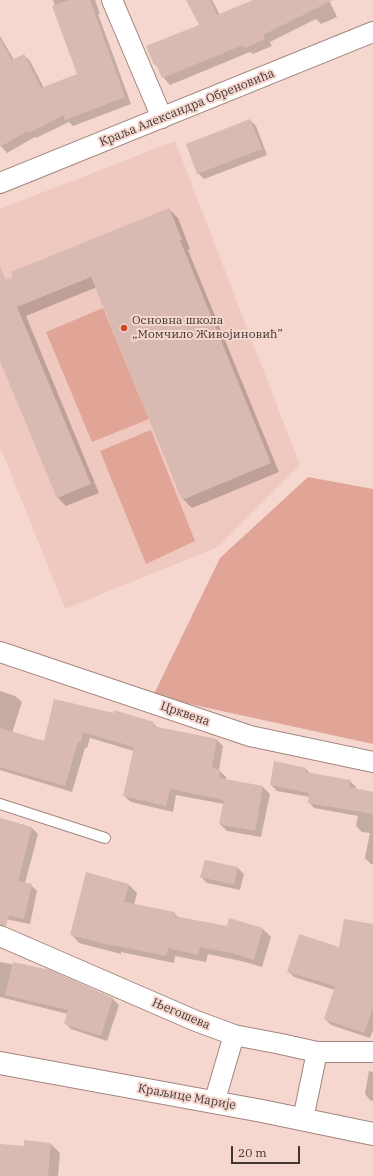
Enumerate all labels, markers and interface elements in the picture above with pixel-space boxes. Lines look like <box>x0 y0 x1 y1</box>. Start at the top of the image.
street label: Краља Александра Обреновића <box>97 66 277 150</box>
place label: Основна школа „Момчило Живојиновић” <box>132 314 283 342</box>
marker: Основна школа „Момчило Живојиновић” <box>119 323 129 333</box>
street label: Црквена <box>158 699 212 729</box>
street label: Његошева <box>150 995 212 1033</box>
street label: Краљице Марије <box>137 1081 237 1113</box>
scale bar <box>233 1138 302 1164</box>
text: 20 m <box>238 1145 267 1160</box>

